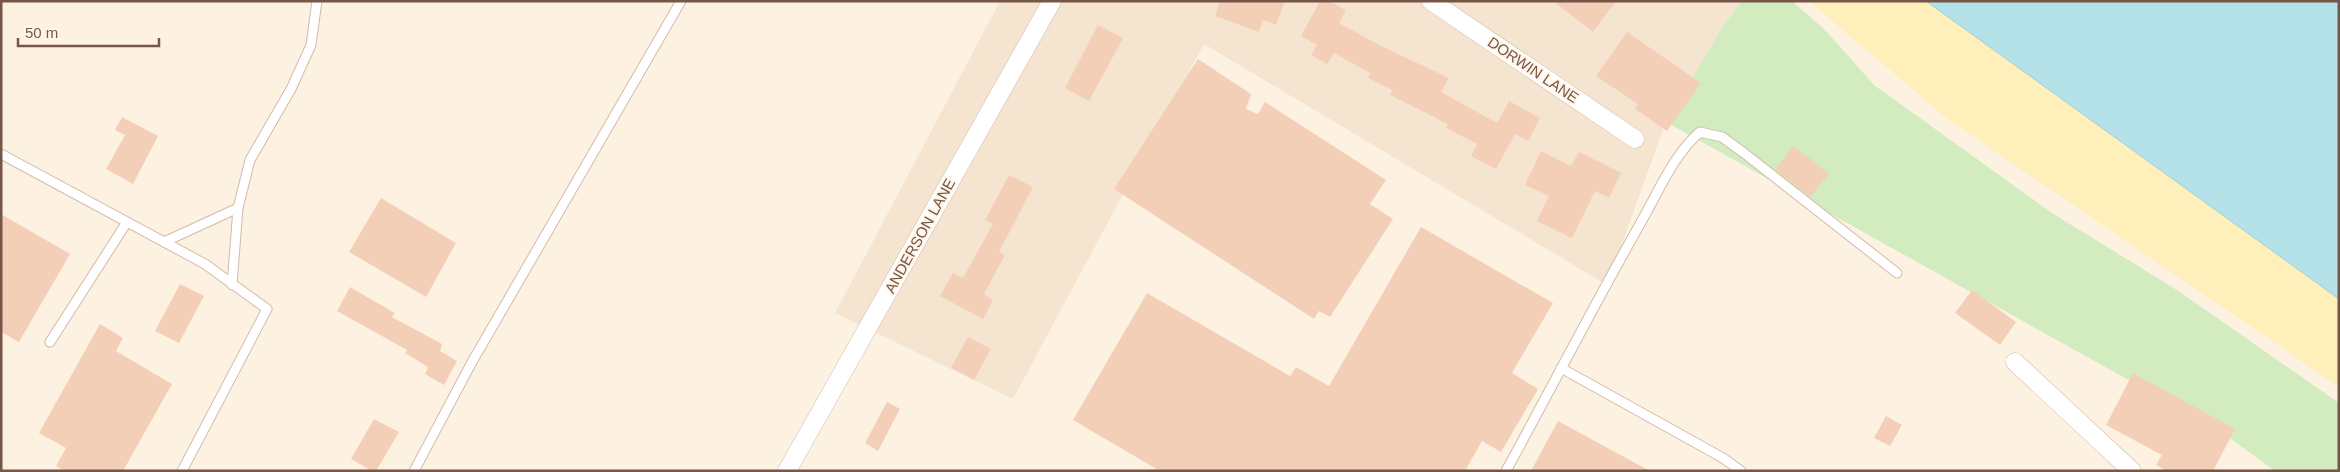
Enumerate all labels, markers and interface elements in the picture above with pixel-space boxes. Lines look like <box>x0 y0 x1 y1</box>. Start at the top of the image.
scale bar <box>18 15 159 47</box>
text: 50 m <box>25 24 58 41</box>
street label: DORWIN LANE <box>1485 33 1582 106</box>
street label: ANDERSON LANE <box>881 175 958 296</box>

